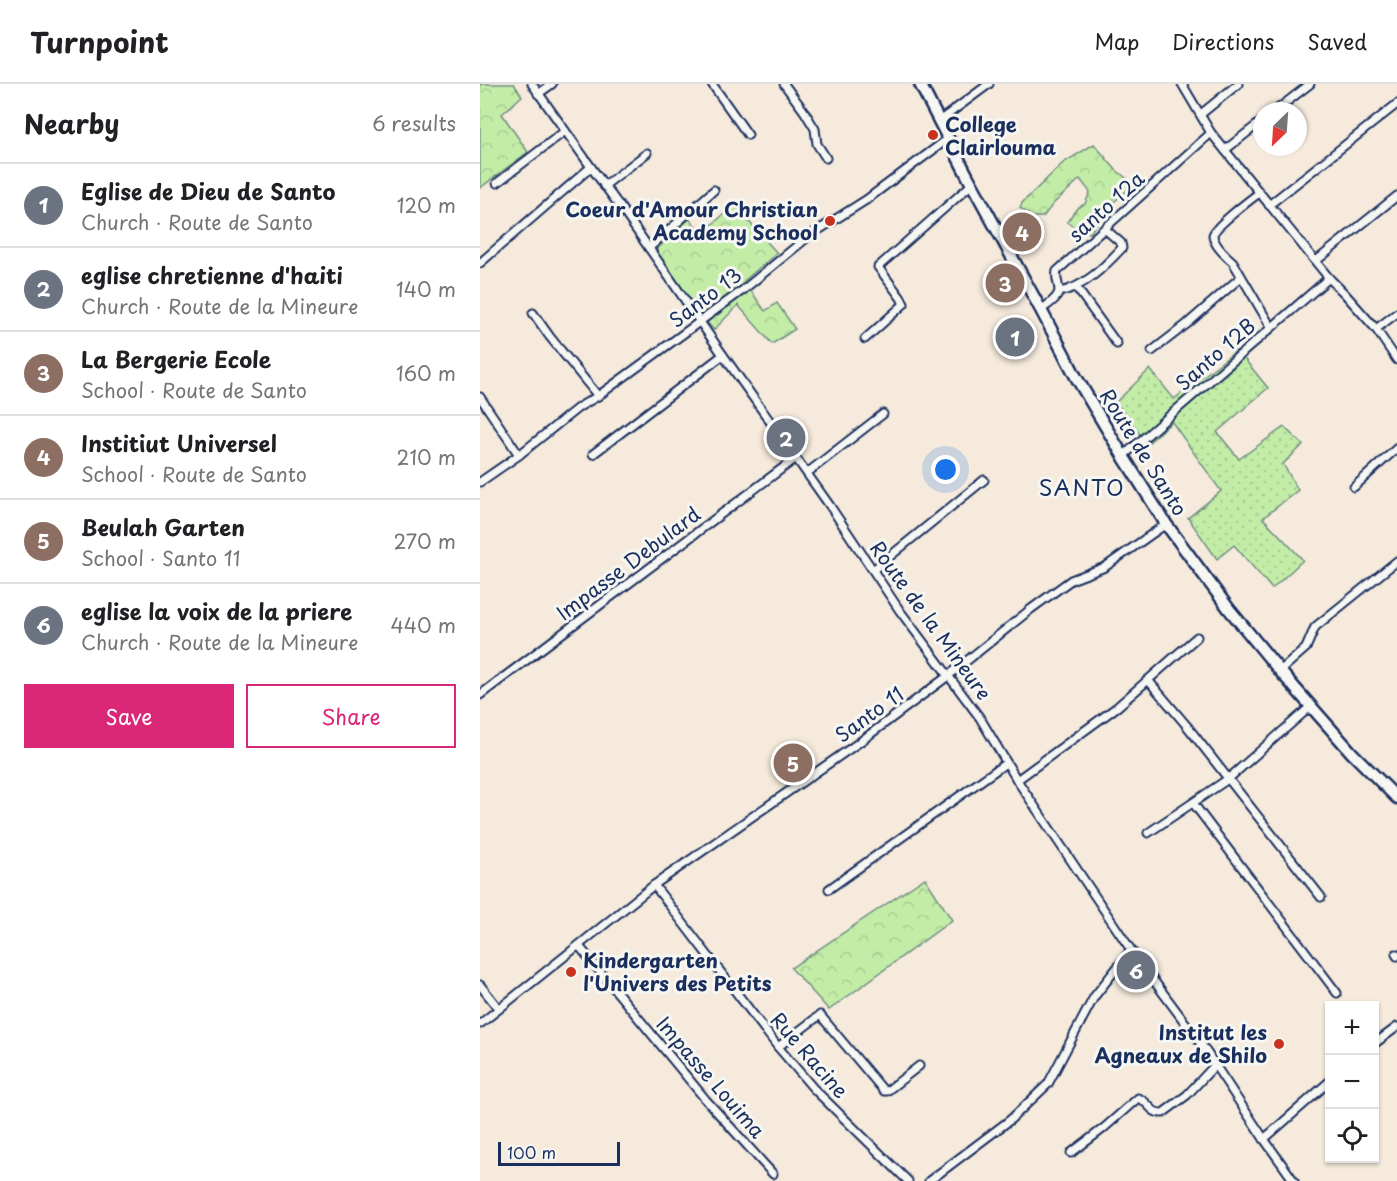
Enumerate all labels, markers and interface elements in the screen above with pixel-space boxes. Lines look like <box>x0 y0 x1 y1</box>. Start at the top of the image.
text: Turnpoint <box>30 20 169 63</box>
text: Map <box>1094 25 1139 57</box>
text: Directions <box>1172 25 1274 57</box>
text: Saved <box>1307 25 1367 57</box>
north arrow <box>1253 102 1307 156</box>
text: Nearby <box>24 104 119 143</box>
text: 6 results <box>372 108 456 138</box>
place label: College Clairlouma <box>945 109 1056 162</box>
marker: College Clairlouma <box>926 128 940 142</box>
street label: santo 12a <box>1061 163 1151 248</box>
text: Eglise de Dieu de Santo <box>81 174 336 207</box>
text: 1 <box>39 190 48 220</box>
text: 120 m <box>397 190 456 220</box>
place label: Coeur d'Amour Christian Academy School <box>565 194 818 247</box>
text: Church · Route de Santo <box>81 207 313 237</box>
pin: 4 <box>1002 210 1042 254</box>
marker: Coeur d'Amour Christian Academy School <box>823 214 837 228</box>
text: eglise chretienne d'haiti <box>81 258 343 291</box>
street label: Santo 13 <box>662 260 748 334</box>
pin: 3 <box>986 260 1024 306</box>
text: 2 <box>36 274 51 304</box>
text: 140 m <box>396 274 456 304</box>
text: Church · Route de la Mineure <box>81 291 358 321</box>
street label: Santo 12B <box>1168 311 1262 397</box>
pin: 1 <box>996 314 1034 360</box>
text: La Bergerie Ecole <box>81 342 271 375</box>
text: 3 <box>37 358 50 388</box>
text: 160 m <box>396 358 456 388</box>
text: School · Route de Santo <box>81 375 307 405</box>
street label: Route de Santo <box>1093 383 1195 521</box>
pin: 2 <box>766 416 806 460</box>
text: Institiut Universel <box>81 426 277 459</box>
text: 4 <box>37 442 50 472</box>
text: 210 m <box>397 442 456 472</box>
your location <box>931 455 960 484</box>
text: School · Route de Santo <box>81 459 307 489</box>
district label: SANTO <box>1039 470 1125 503</box>
street label: Impasse Debulard <box>550 499 706 627</box>
text: Beulah Garten <box>81 510 245 543</box>
text: 5 <box>37 526 50 556</box>
text: 270 m <box>393 526 456 556</box>
street label: Route de la Mineure <box>863 534 999 706</box>
text: School · Santo 11 <box>81 543 241 573</box>
text: eglise la voix de la priere <box>81 594 352 627</box>
text: 6 <box>36 610 51 640</box>
text: 440 m <box>391 610 456 640</box>
text: Church · Route de la Mineure <box>81 627 358 657</box>
street label: Santo 11 <box>828 679 910 749</box>
button: Save <box>24 684 234 748</box>
button: Share <box>246 684 456 748</box>
pin: 5 <box>774 740 812 786</box>
place label: Kindergarten l'Univers des Petits <box>583 945 772 998</box>
pin: 6 <box>1116 948 1156 992</box>
marker: Kindergarten l'Univers des Petits <box>564 965 578 979</box>
map controls <box>1325 1001 1379 1163</box>
button: + <box>1325 1001 1379 1055</box>
street label: Rue Racine <box>764 1005 856 1105</box>
street label: Impasse Louima <box>650 1010 773 1145</box>
place label: Institut les Agneaux de Shilo <box>1095 1017 1267 1070</box>
marker: Institut les Agneaux de Shilo <box>1272 1037 1286 1051</box>
button: − <box>1325 1055 1379 1109</box>
button: locate <box>1325 1109 1379 1163</box>
scale bar <box>498 1139 620 1166</box>
text: 100 m <box>507 1140 556 1164</box>

